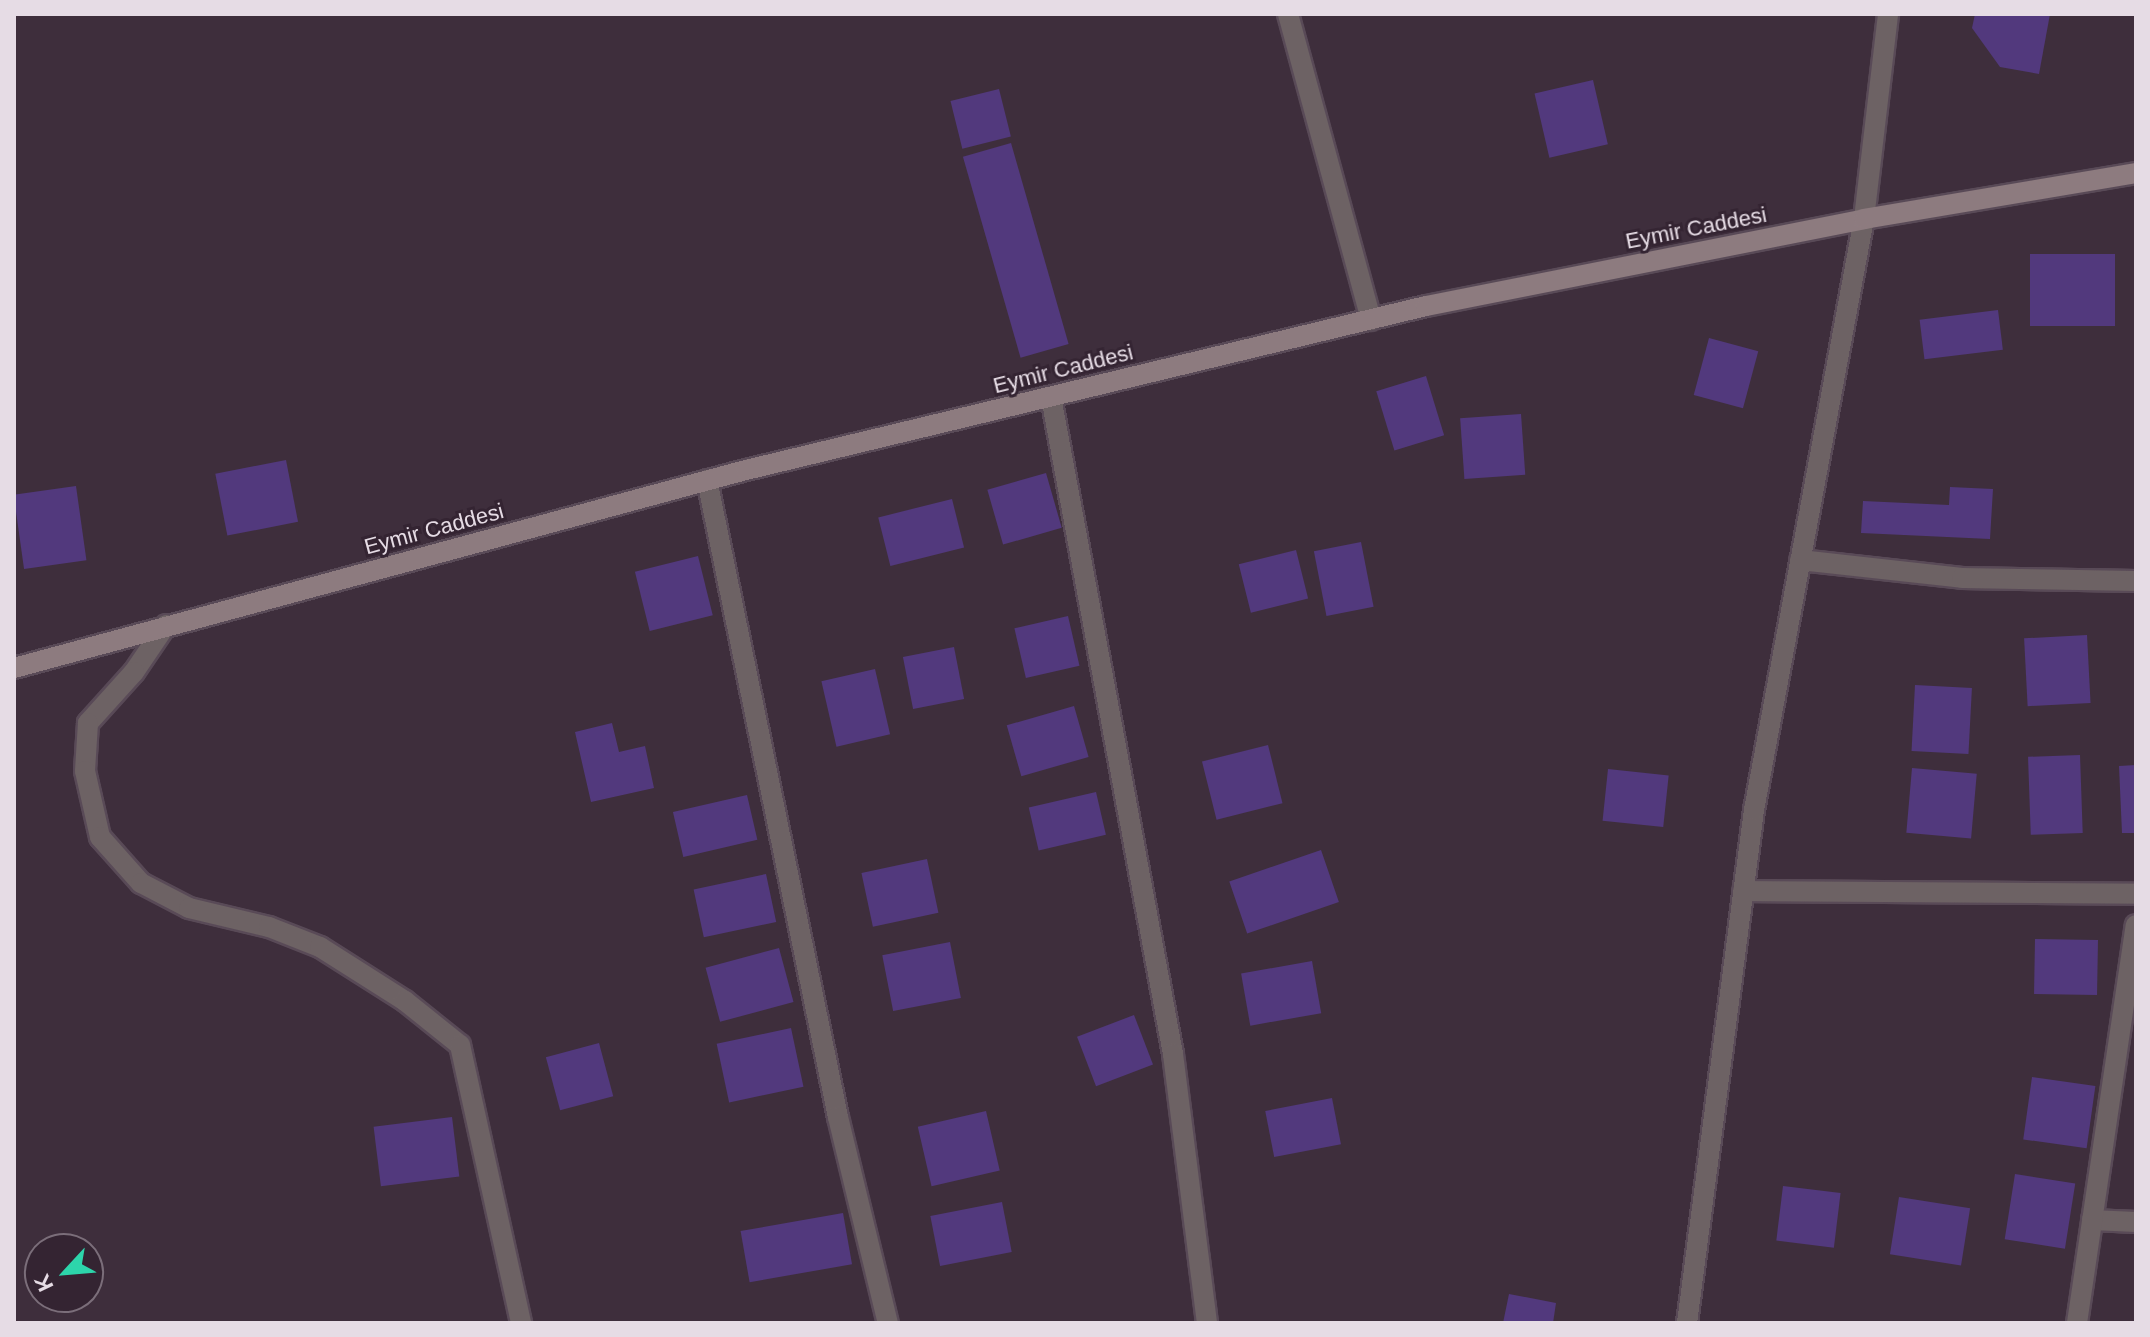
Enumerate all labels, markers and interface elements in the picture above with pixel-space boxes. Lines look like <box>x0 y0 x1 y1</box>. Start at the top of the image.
street label: Eymir Caddesi <box>1623 201 1769 255</box>
street label: Eymir Caddesi <box>990 339 1136 399</box>
street label: Eymir Caddesi <box>361 498 507 560</box>
north arrow <box>24 1233 104 1313</box>
text: K <box>29 1270 58 1295</box>

